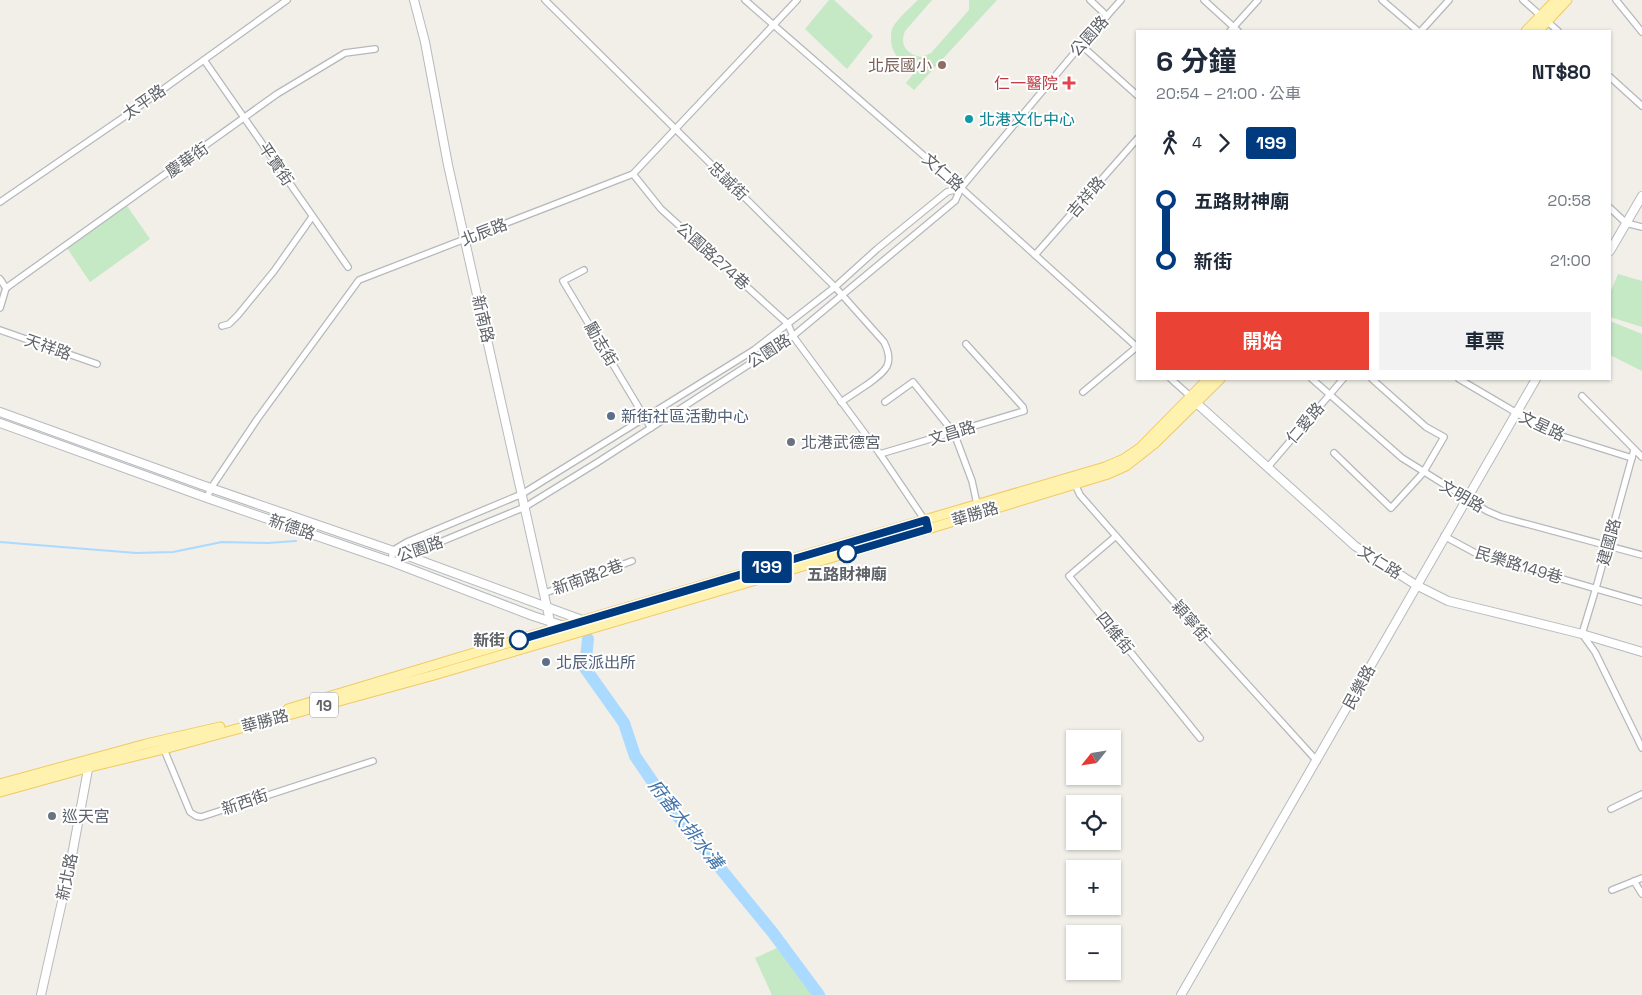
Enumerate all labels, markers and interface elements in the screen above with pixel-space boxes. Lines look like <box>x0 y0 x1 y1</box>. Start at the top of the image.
street label: 公園路 <box>1065 11 1113 61</box>
text: 6 分鐘 <box>1156 43 1236 79</box>
place label: 北辰國小 <box>868 55 932 76</box>
marker: 北辰國小 <box>936 59 948 71</box>
text: NT$80 <box>1532 60 1591 85</box>
place label: 仁一醫院 <box>994 73 1058 94</box>
marker: 仁一醫院 <box>1062 76 1076 90</box>
street label: 太平路 <box>118 80 170 124</box>
text: 20:54 – 21:00 · 公車 <box>1156 83 1301 104</box>
place label: 北港文化中心 <box>979 109 1075 130</box>
marker: 北港文化中心 <box>963 113 975 125</box>
icon: walk <box>1156 129 1184 157</box>
icon: forward <box>1210 129 1238 157</box>
text: 199 <box>1256 131 1286 154</box>
text: 4 <box>1192 132 1202 153</box>
street label: 慶華街 <box>161 138 213 182</box>
street label: 平實街 <box>254 138 298 190</box>
street label: 文仁路 <box>918 148 968 196</box>
street label: 忠誠街 <box>703 157 753 205</box>
street label: 吉祥路 <box>1062 172 1110 222</box>
text: 五路財神廟 <box>1194 189 1289 214</box>
text: 20:58 <box>1547 190 1591 211</box>
street label: 北辰路 <box>458 214 510 250</box>
street label: 公園路274巷 <box>672 218 754 294</box>
text: 新街 <box>1194 249 1232 274</box>
text: 21:00 <box>1550 250 1591 271</box>
street label: 新南路 <box>467 293 499 345</box>
button: 開始 <box>1156 312 1369 370</box>
button: 車票 <box>1379 312 1591 370</box>
street label: 勵志街 <box>580 318 622 370</box>
street label: 天祥路 <box>22 329 74 365</box>
street label: 公園路 <box>743 329 795 373</box>
street label: 仁愛路 <box>1281 398 1329 448</box>
place label: 新街社區活動中心 <box>621 406 749 427</box>
street label: 文星路 <box>1516 406 1568 446</box>
marker: 新街社區活動中心 <box>605 410 617 422</box>
street label: 文昌路 <box>926 416 978 450</box>
place label: 北港武德宮 <box>801 432 881 453</box>
marker: 北港武德宮 <box>785 436 797 448</box>
street label: 文明路 <box>1436 475 1488 517</box>
street label: 華勝路 <box>949 497 1001 531</box>
street label: 新德路 <box>266 509 318 545</box>
street label: 建國路 <box>1593 516 1625 568</box>
street label: 公園路 <box>394 531 446 567</box>
street label: 文仁路 <box>1354 540 1406 584</box>
street label: 民樂路149巷 <box>1473 542 1565 588</box>
marker: 五路財神廟 <box>837 543 857 563</box>
line badge: 199 <box>738 551 796 583</box>
street label: 新南路2巷 <box>550 555 626 599</box>
text: 199 <box>752 555 782 578</box>
place label: 五路財神廟 <box>807 564 887 585</box>
street label: 穎寧街 <box>1167 596 1215 646</box>
street label: 四維街 <box>1092 608 1138 658</box>
place label: 新街 <box>473 630 505 651</box>
marker: 新街 <box>509 630 529 650</box>
place label: 北辰派出所 <box>556 652 636 673</box>
marker: 北辰派出所 <box>540 656 552 668</box>
street label: 民樂路 <box>1338 661 1380 713</box>
road number: 19 <box>310 692 338 718</box>
street label: 華勝路 <box>239 705 291 737</box>
north arrow <box>1066 730 1121 785</box>
map controls <box>1066 730 1121 980</box>
water label: 府番大排水溝 <box>644 774 730 876</box>
street label: 新西街 <box>219 784 271 820</box>
button: locate <box>1066 795 1121 850</box>
place label: 巡天宮 <box>62 806 110 827</box>
marker: 巡天宮 <box>46 810 58 822</box>
street label: 新北路 <box>52 851 82 903</box>
button: + <box>1066 860 1121 915</box>
button: − <box>1066 925 1121 980</box>

